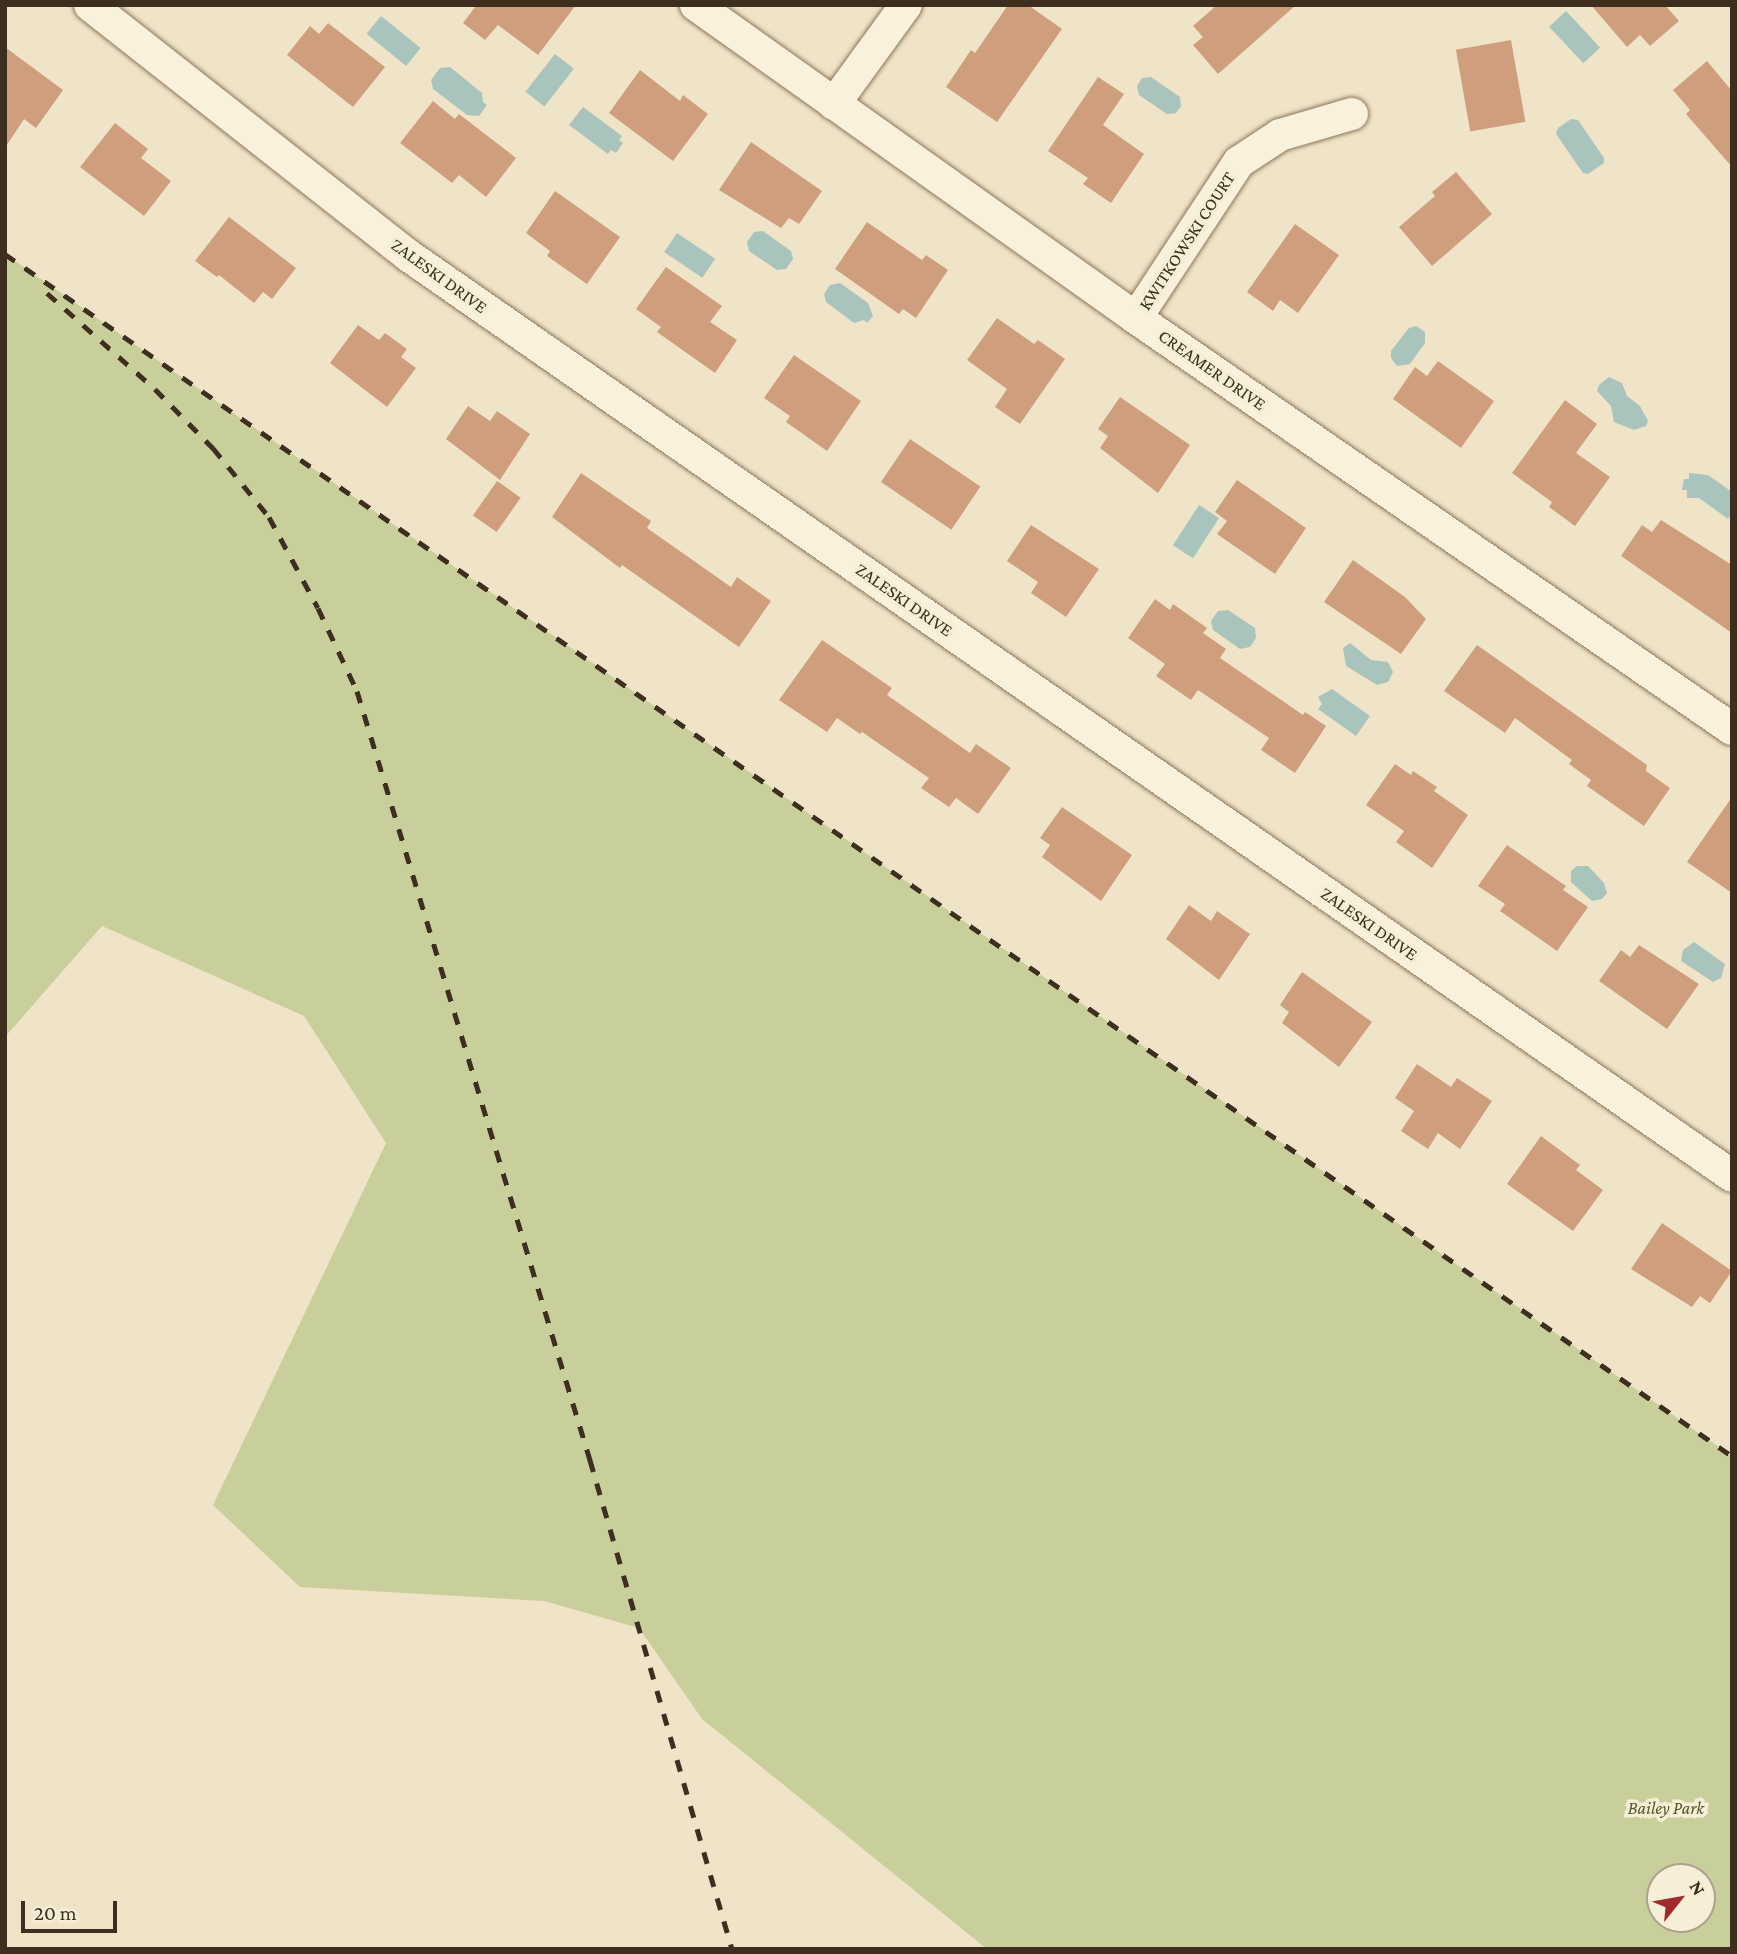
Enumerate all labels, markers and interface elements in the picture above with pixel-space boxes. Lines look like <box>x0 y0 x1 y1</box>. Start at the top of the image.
street label: KWITKOWSKI COURT <box>1134 168 1240 314</box>
street label: ZALESKI DRIVE <box>387 234 491 318</box>
street label: CREAMER DRIVE <box>1154 325 1270 415</box>
street label: ZALESKI DRIVE <box>851 559 957 641</box>
street label: ZALESKI DRIVE <box>1316 883 1422 965</box>
park label: Bailey Park <box>1628 1797 1704 1819</box>
north arrow <box>1646 1863 1716 1933</box>
text: N <box>1685 1877 1710 1899</box>
scale bar <box>24 1888 121 1932</box>
text: 20 m <box>34 1901 77 1925</box>

